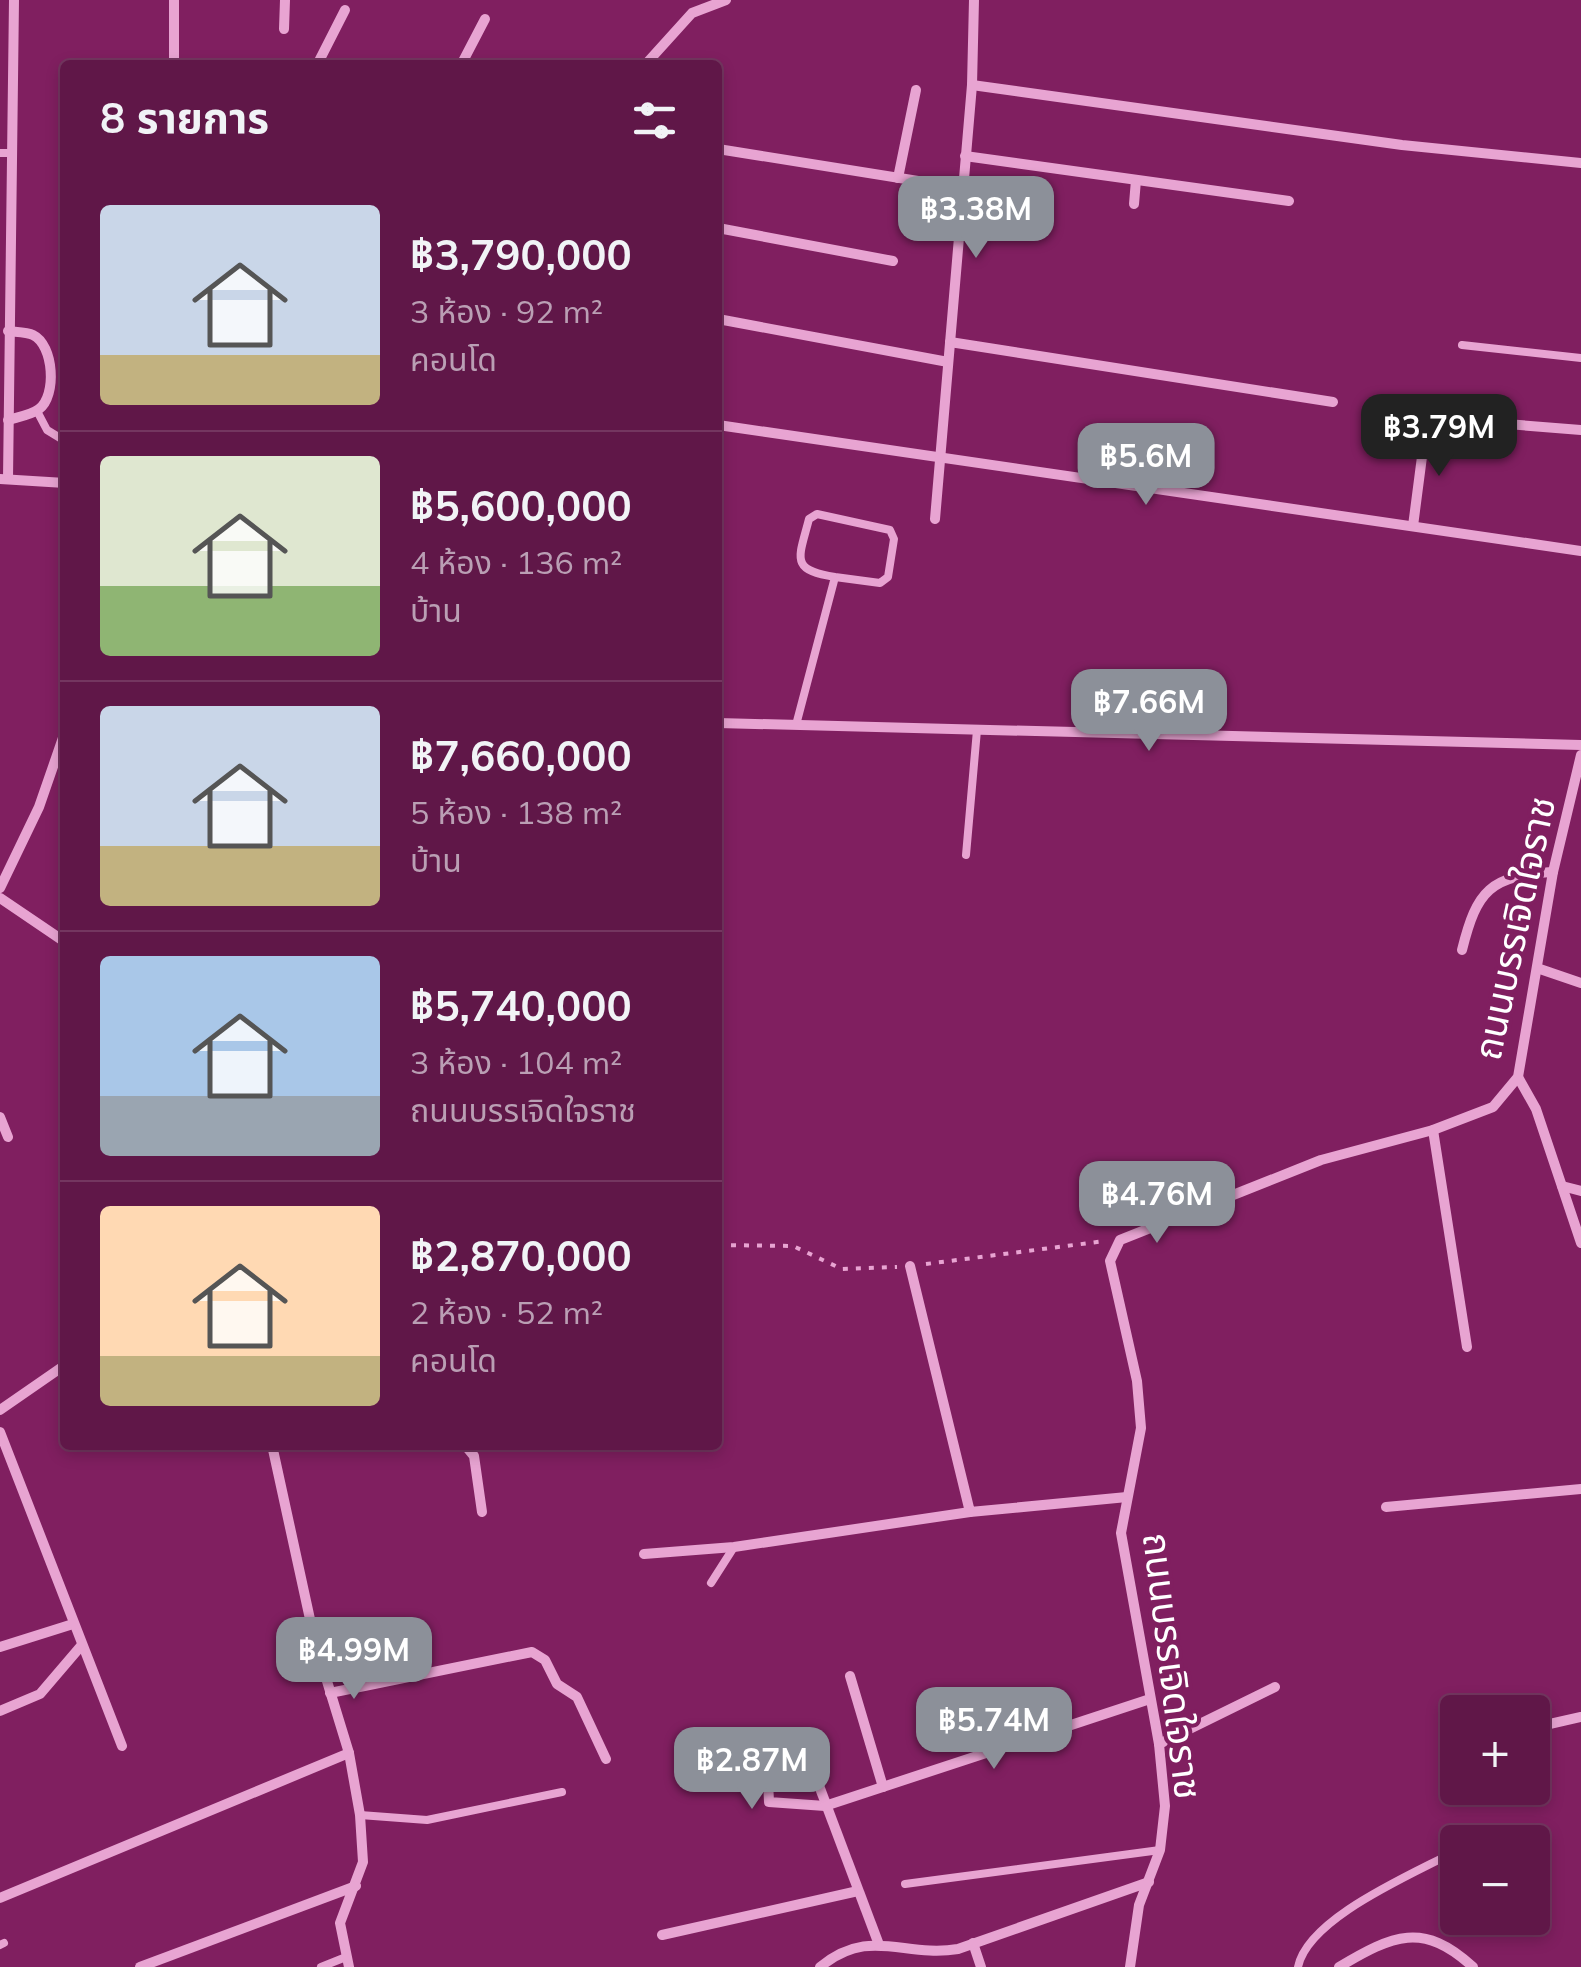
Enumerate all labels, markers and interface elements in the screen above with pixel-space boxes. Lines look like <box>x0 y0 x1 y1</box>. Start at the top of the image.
text: 8 รายการ <box>100 91 269 144</box>
icon: filters <box>627 93 682 148</box>
pin: ฿3.38M <box>895 176 1057 261</box>
text: ฿3.38M <box>920 188 1032 228</box>
text: ฿3,790,000 <box>410 228 632 281</box>
icon: home <box>180 245 300 365</box>
text: 3 ห้อง · 92 m² <box>410 291 603 331</box>
text: คอนโด <box>410 339 497 379</box>
pin: ฿3.79M <box>1358 394 1520 479</box>
text: ฿3.79M <box>1383 406 1495 446</box>
pin: ฿5.6M <box>1076 423 1216 508</box>
text: ฿5.6M <box>1100 435 1192 475</box>
text: ฿5,600,000 <box>410 479 632 532</box>
icon: home <box>180 496 300 616</box>
text: 4 ห้อง · 136 m² <box>410 542 622 582</box>
text: บ้าน <box>410 590 462 630</box>
pin: ฿7.66M <box>1068 669 1230 754</box>
text: ฿7.66M <box>1093 681 1205 721</box>
text: ฿7,660,000 <box>410 729 632 782</box>
icon: home <box>180 746 300 866</box>
text: 5 ห้อง · 138 m² <box>410 792 622 832</box>
street label: ถนนบรรเจิดใจราช <box>1463 792 1565 1064</box>
text: บ้าน <box>410 840 462 880</box>
text: ฿5,740,000 <box>410 979 632 1032</box>
icon: home <box>180 996 300 1116</box>
text: 3 ห้อง · 104 m² <box>410 1042 622 1082</box>
text: ถนนบรรเจิดใจราช <box>410 1090 636 1130</box>
pin: ฿4.76M <box>1076 1161 1238 1246</box>
text: ฿4.76M <box>1101 1173 1213 1213</box>
text: ฿2,870,000 <box>410 1229 632 1282</box>
icon: home <box>180 1246 300 1366</box>
text: 2 ห้อง · 52 m² <box>410 1292 603 1332</box>
text: คอนโด <box>410 1340 497 1380</box>
street label: ถนนบรรเจิดใจราช <box>1133 1530 1213 1802</box>
pin: ฿4.99M <box>273 1617 435 1702</box>
text: ฿4.99M <box>298 1629 410 1669</box>
pin: ฿5.74M <box>913 1687 1075 1772</box>
map controls <box>1440 1695 1550 1935</box>
button: + <box>1440 1695 1550 1805</box>
text: ฿5.74M <box>938 1699 1050 1739</box>
pin: ฿2.87M <box>671 1727 833 1812</box>
text: ฿2.87M <box>696 1739 808 1779</box>
button: − <box>1440 1825 1550 1935</box>

